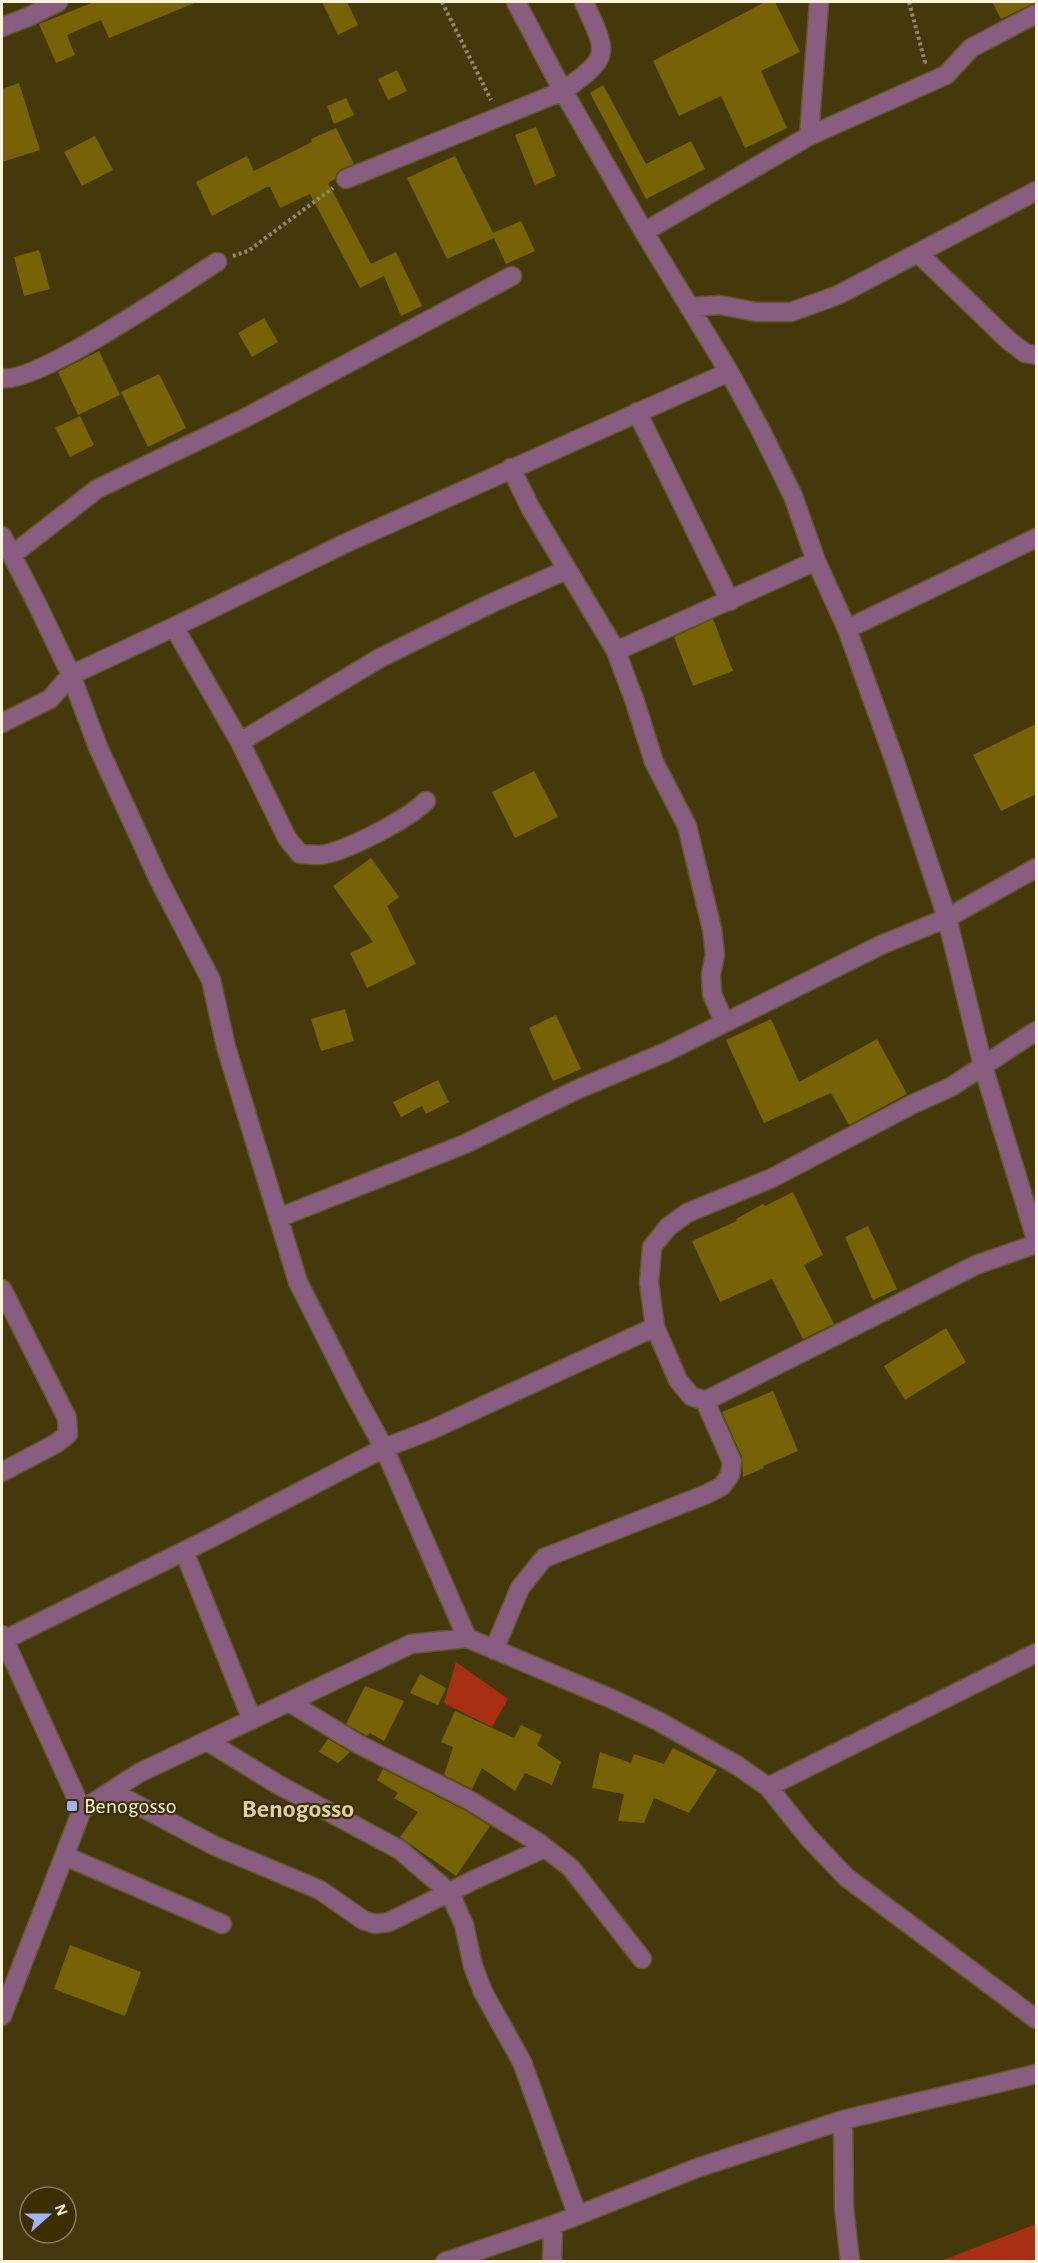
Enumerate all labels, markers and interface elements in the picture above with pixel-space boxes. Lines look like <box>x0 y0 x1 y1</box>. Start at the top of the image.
place label: Benogosso <box>84 1795 177 1817</box>
district label: Benogosso <box>242 1796 354 1822</box>
marker: Benogosso <box>65 1799 79 1813</box>
north arrow <box>18 2185 78 2245</box>
text: N <box>52 2202 71 2218</box>

